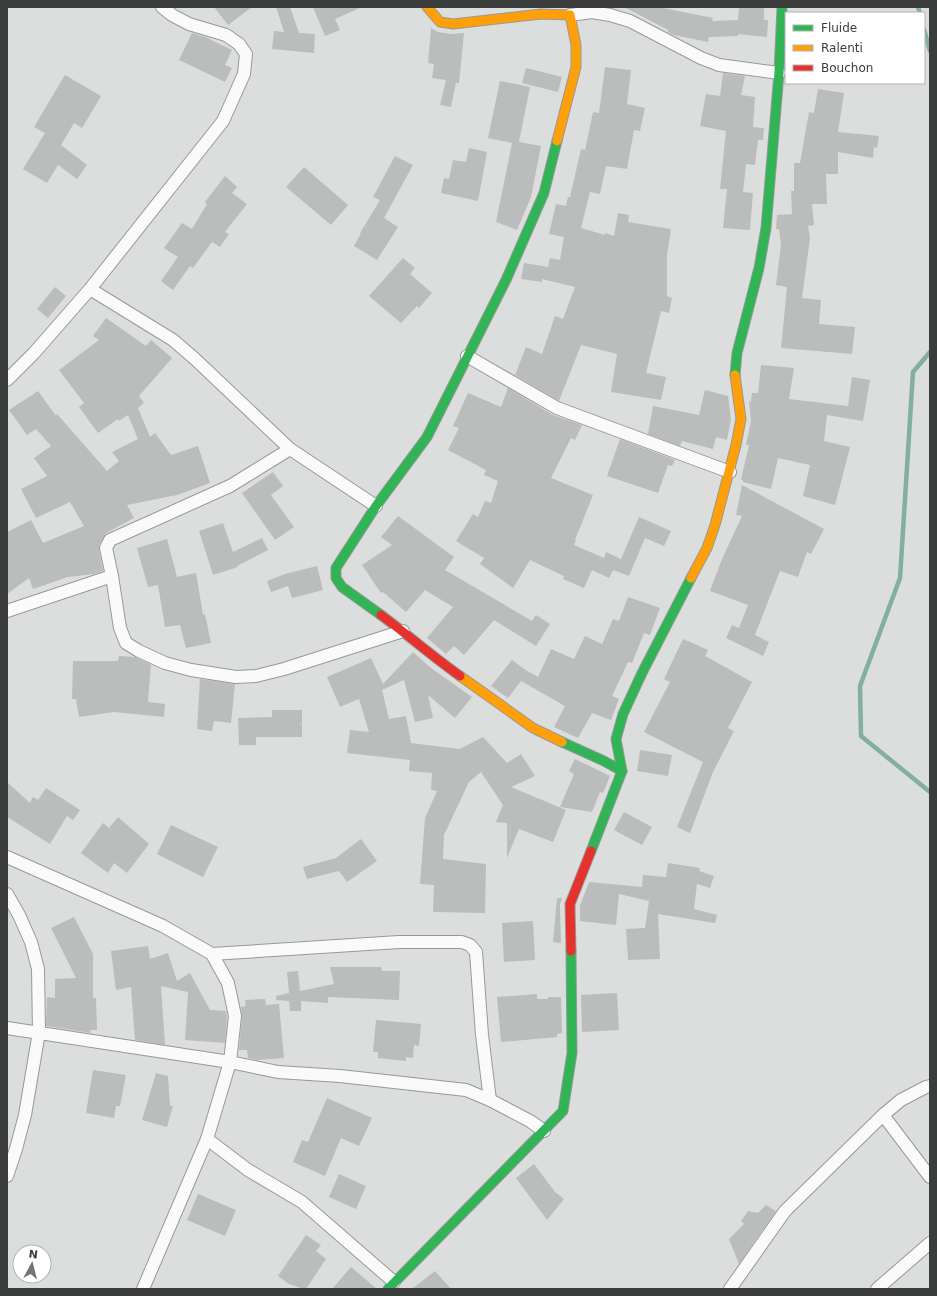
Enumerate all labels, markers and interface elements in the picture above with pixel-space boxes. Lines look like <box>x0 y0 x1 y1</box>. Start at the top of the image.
legend <box>785 12 925 84</box>
text: Fluide <box>821 21 857 35</box>
text: Ralenti <box>821 41 863 55</box>
text: Bouchon <box>821 61 873 75</box>
north arrow <box>12 1244 52 1284</box>
text: N <box>28 1248 39 1262</box>

